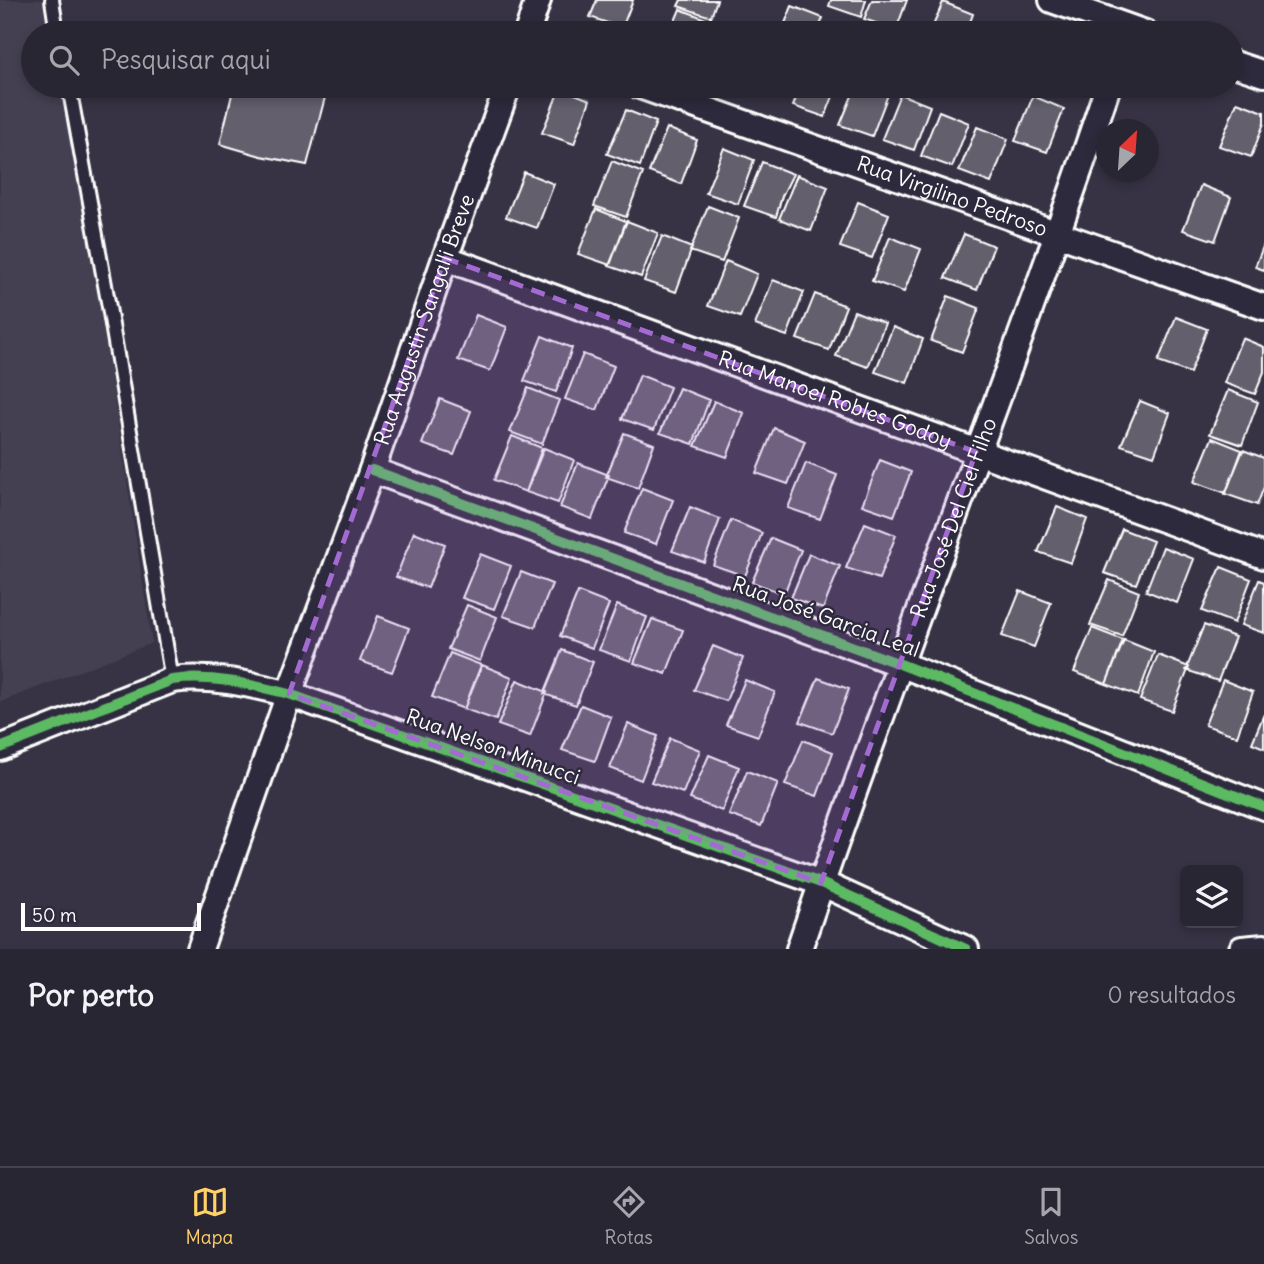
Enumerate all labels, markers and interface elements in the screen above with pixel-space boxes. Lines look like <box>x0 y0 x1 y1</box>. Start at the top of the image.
search box <box>21 21 1243 98</box>
icon: search <box>45 41 83 79</box>
text: Pesquisar aqui <box>101 43 270 76</box>
north arrow <box>1096 119 1159 182</box>
street label: Rua Virgilino Pedroso <box>853 150 1051 242</box>
street label: Rua Augustin Sangalli Breve <box>368 190 480 449</box>
street label: Rua Manoel Robles Godoy <box>715 345 956 454</box>
street label: Rua José Del Ciel Filho <box>904 414 1003 622</box>
street label: Rua José Garcia Leal <box>729 570 924 663</box>
street label: Rua Nelson Minucci <box>403 703 584 791</box>
map controls <box>1180 865 1243 928</box>
button: layers <box>1180 865 1243 928</box>
scale bar <box>21 900 201 932</box>
text: 50 m <box>32 903 77 927</box>
text: Por perto <box>28 976 154 1014</box>
text: 0 resultados <box>1108 980 1236 1009</box>
tab: Mapa <box>186 1183 233 1249</box>
tab: Rotas <box>605 1183 653 1249</box>
tab: Salvos <box>1024 1183 1078 1249</box>

